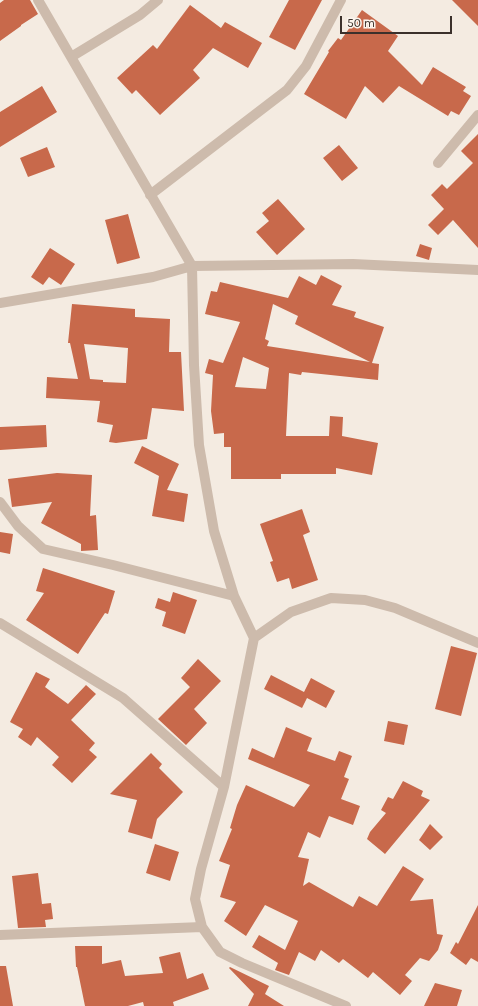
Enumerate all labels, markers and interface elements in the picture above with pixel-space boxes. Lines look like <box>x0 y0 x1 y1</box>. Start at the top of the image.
scale bar <box>342 8 454 34</box>
text: 50 m <box>347 16 375 30</box>

